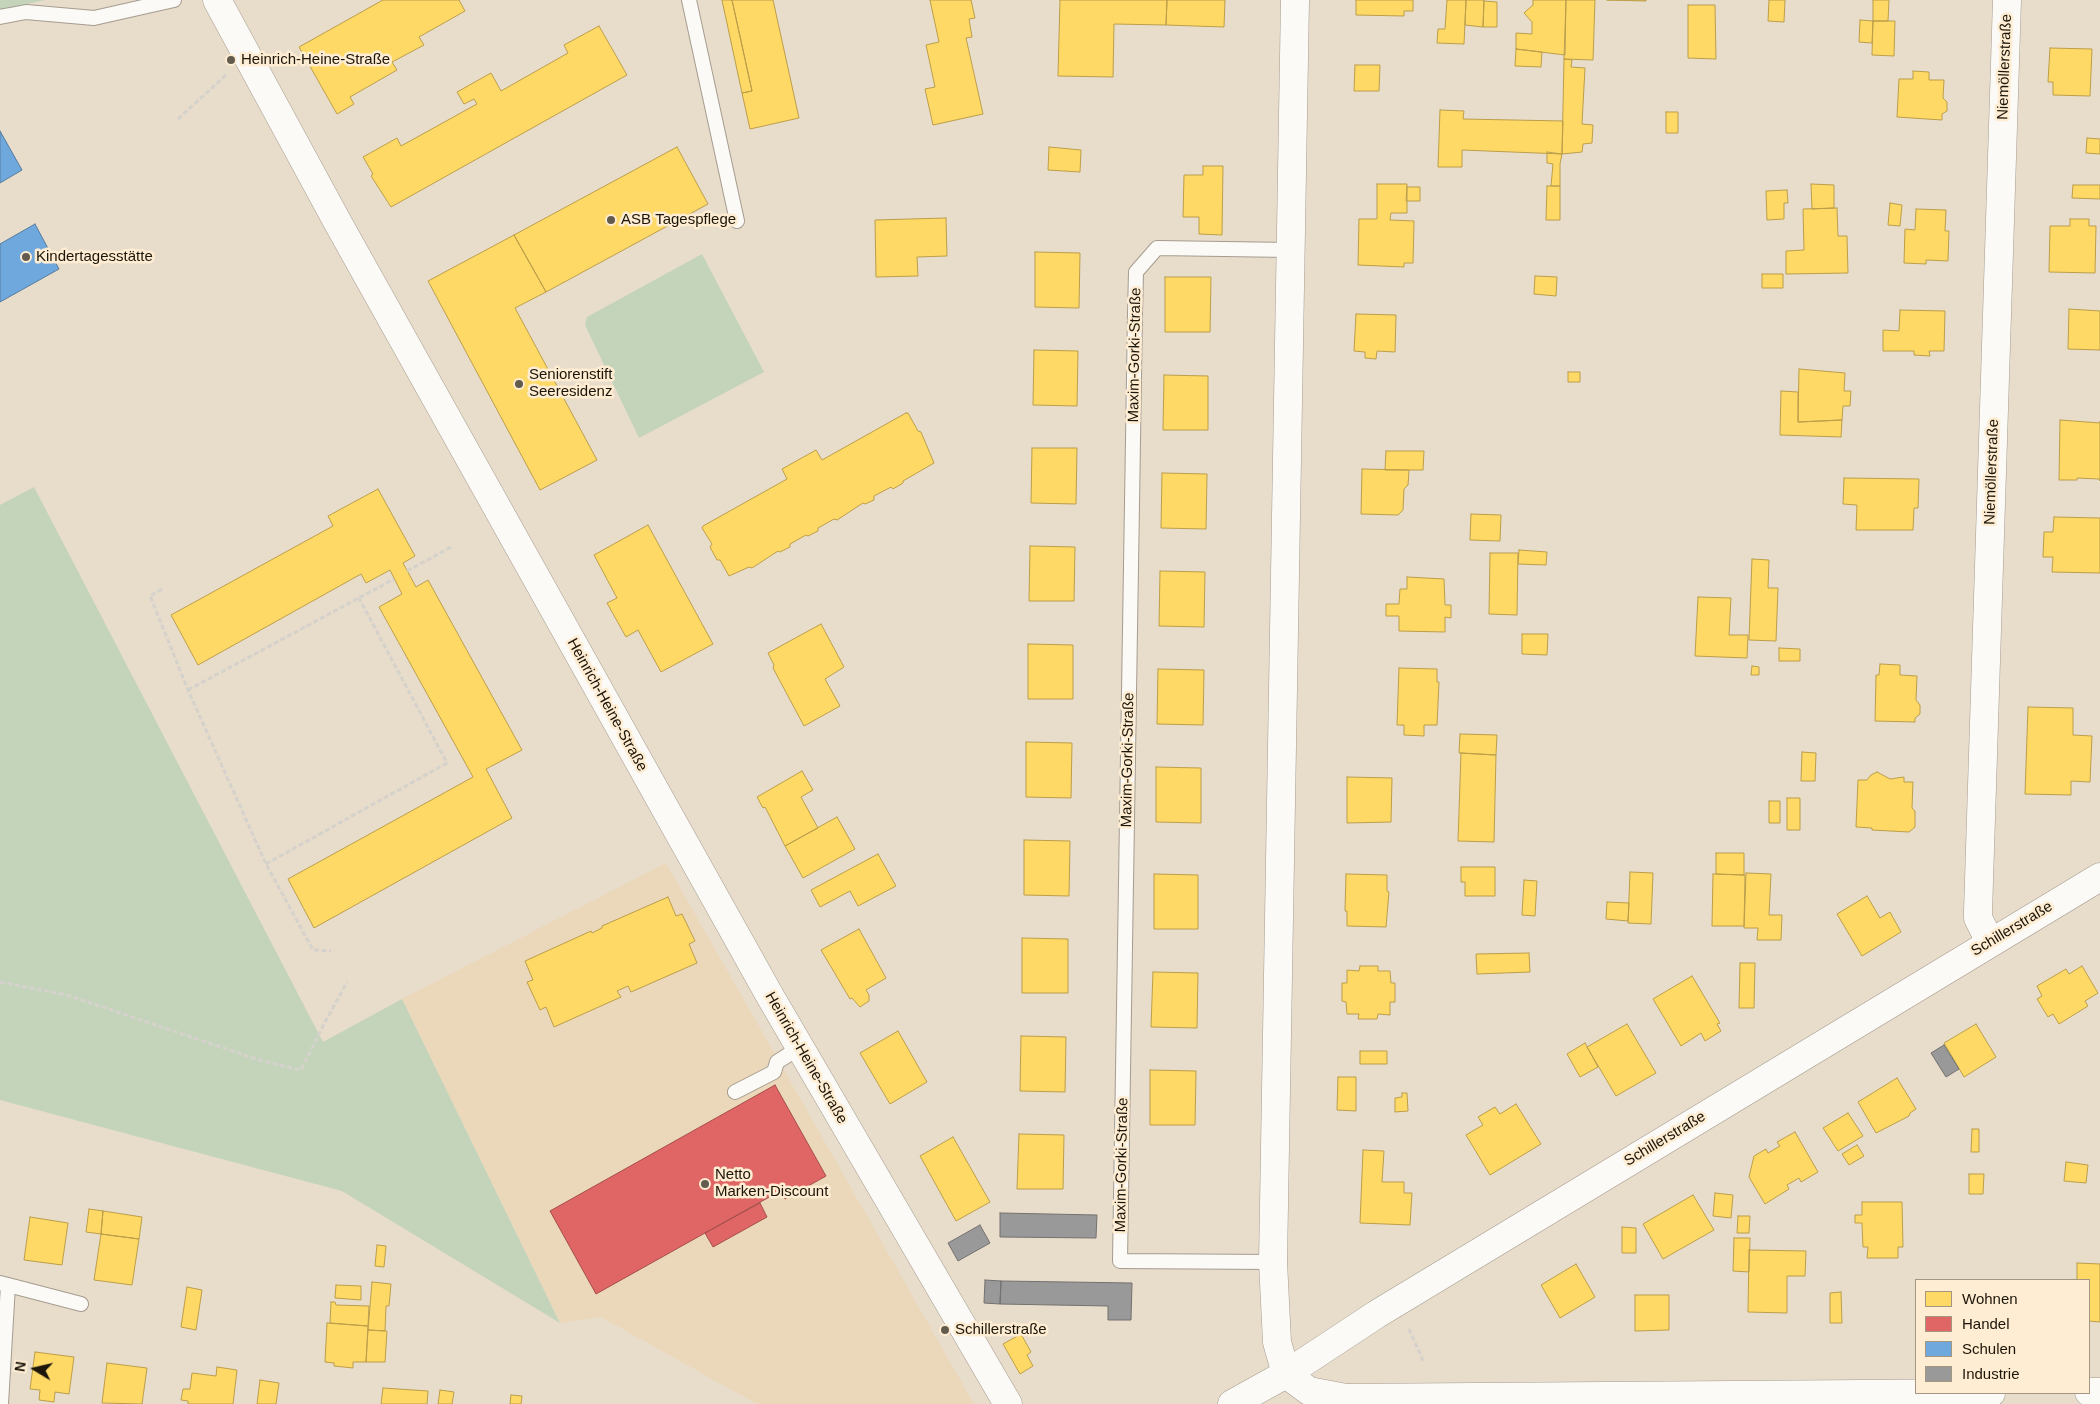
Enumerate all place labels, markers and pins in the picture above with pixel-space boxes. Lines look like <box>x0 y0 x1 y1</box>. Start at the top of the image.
place label: Heinrich-Heine-Straße <box>241 51 390 69</box>
marker: Heinrich-Heine-Straße <box>225 54 237 66</box>
place label: ASB Tagespflege <box>621 211 736 229</box>
marker: ASB Tagespflege <box>605 214 617 226</box>
place label: Kindertagesstätte <box>36 248 153 266</box>
marker: Kindertagesstätte <box>20 251 32 263</box>
place label: Seniorenstift Seeresidenz <box>529 366 612 401</box>
marker: Seniorenstift Seeresidenz <box>513 378 525 390</box>
place label: Netto Marken-Discount <box>715 1166 828 1201</box>
marker: Netto Marken-Discount <box>699 1178 711 1190</box>
place label: Schillerstraße <box>955 1321 1047 1339</box>
marker: Schillerstraße <box>939 1324 951 1336</box>

